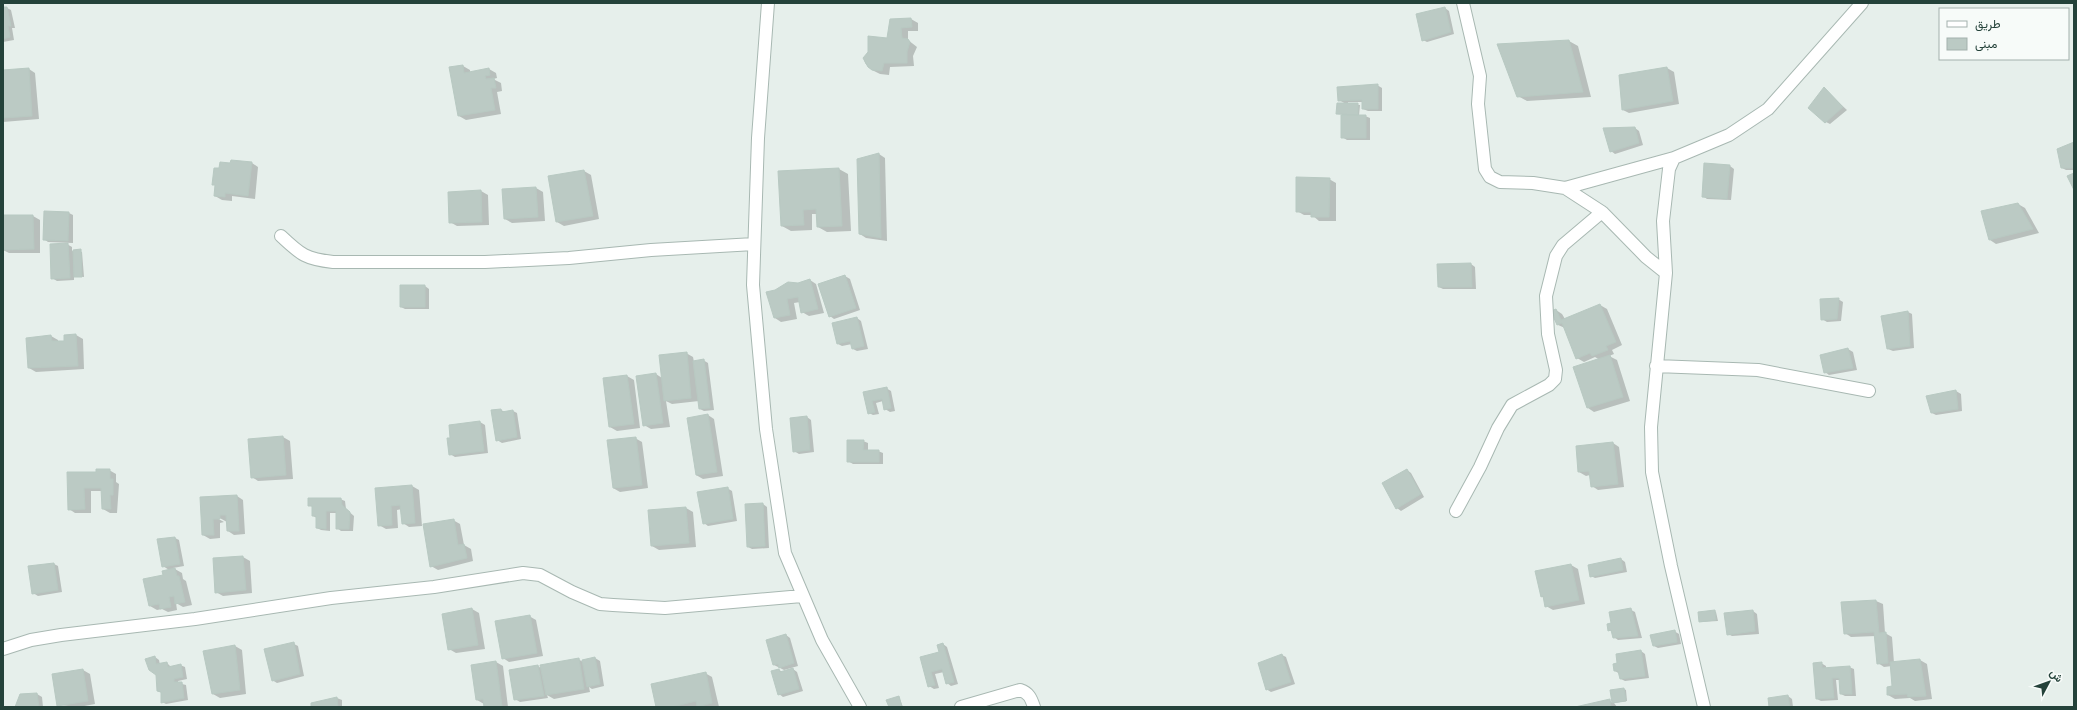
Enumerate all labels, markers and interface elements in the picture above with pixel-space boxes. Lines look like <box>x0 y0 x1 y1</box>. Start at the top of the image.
legend <box>1939 8 2069 60</box>
text: طريق <box>1975 17 2001 32</box>
text: مبنى <box>1975 37 1997 52</box>
north arrow <box>2029 662 2069 702</box>
text: ش <box>2047 667 2065 685</box>

